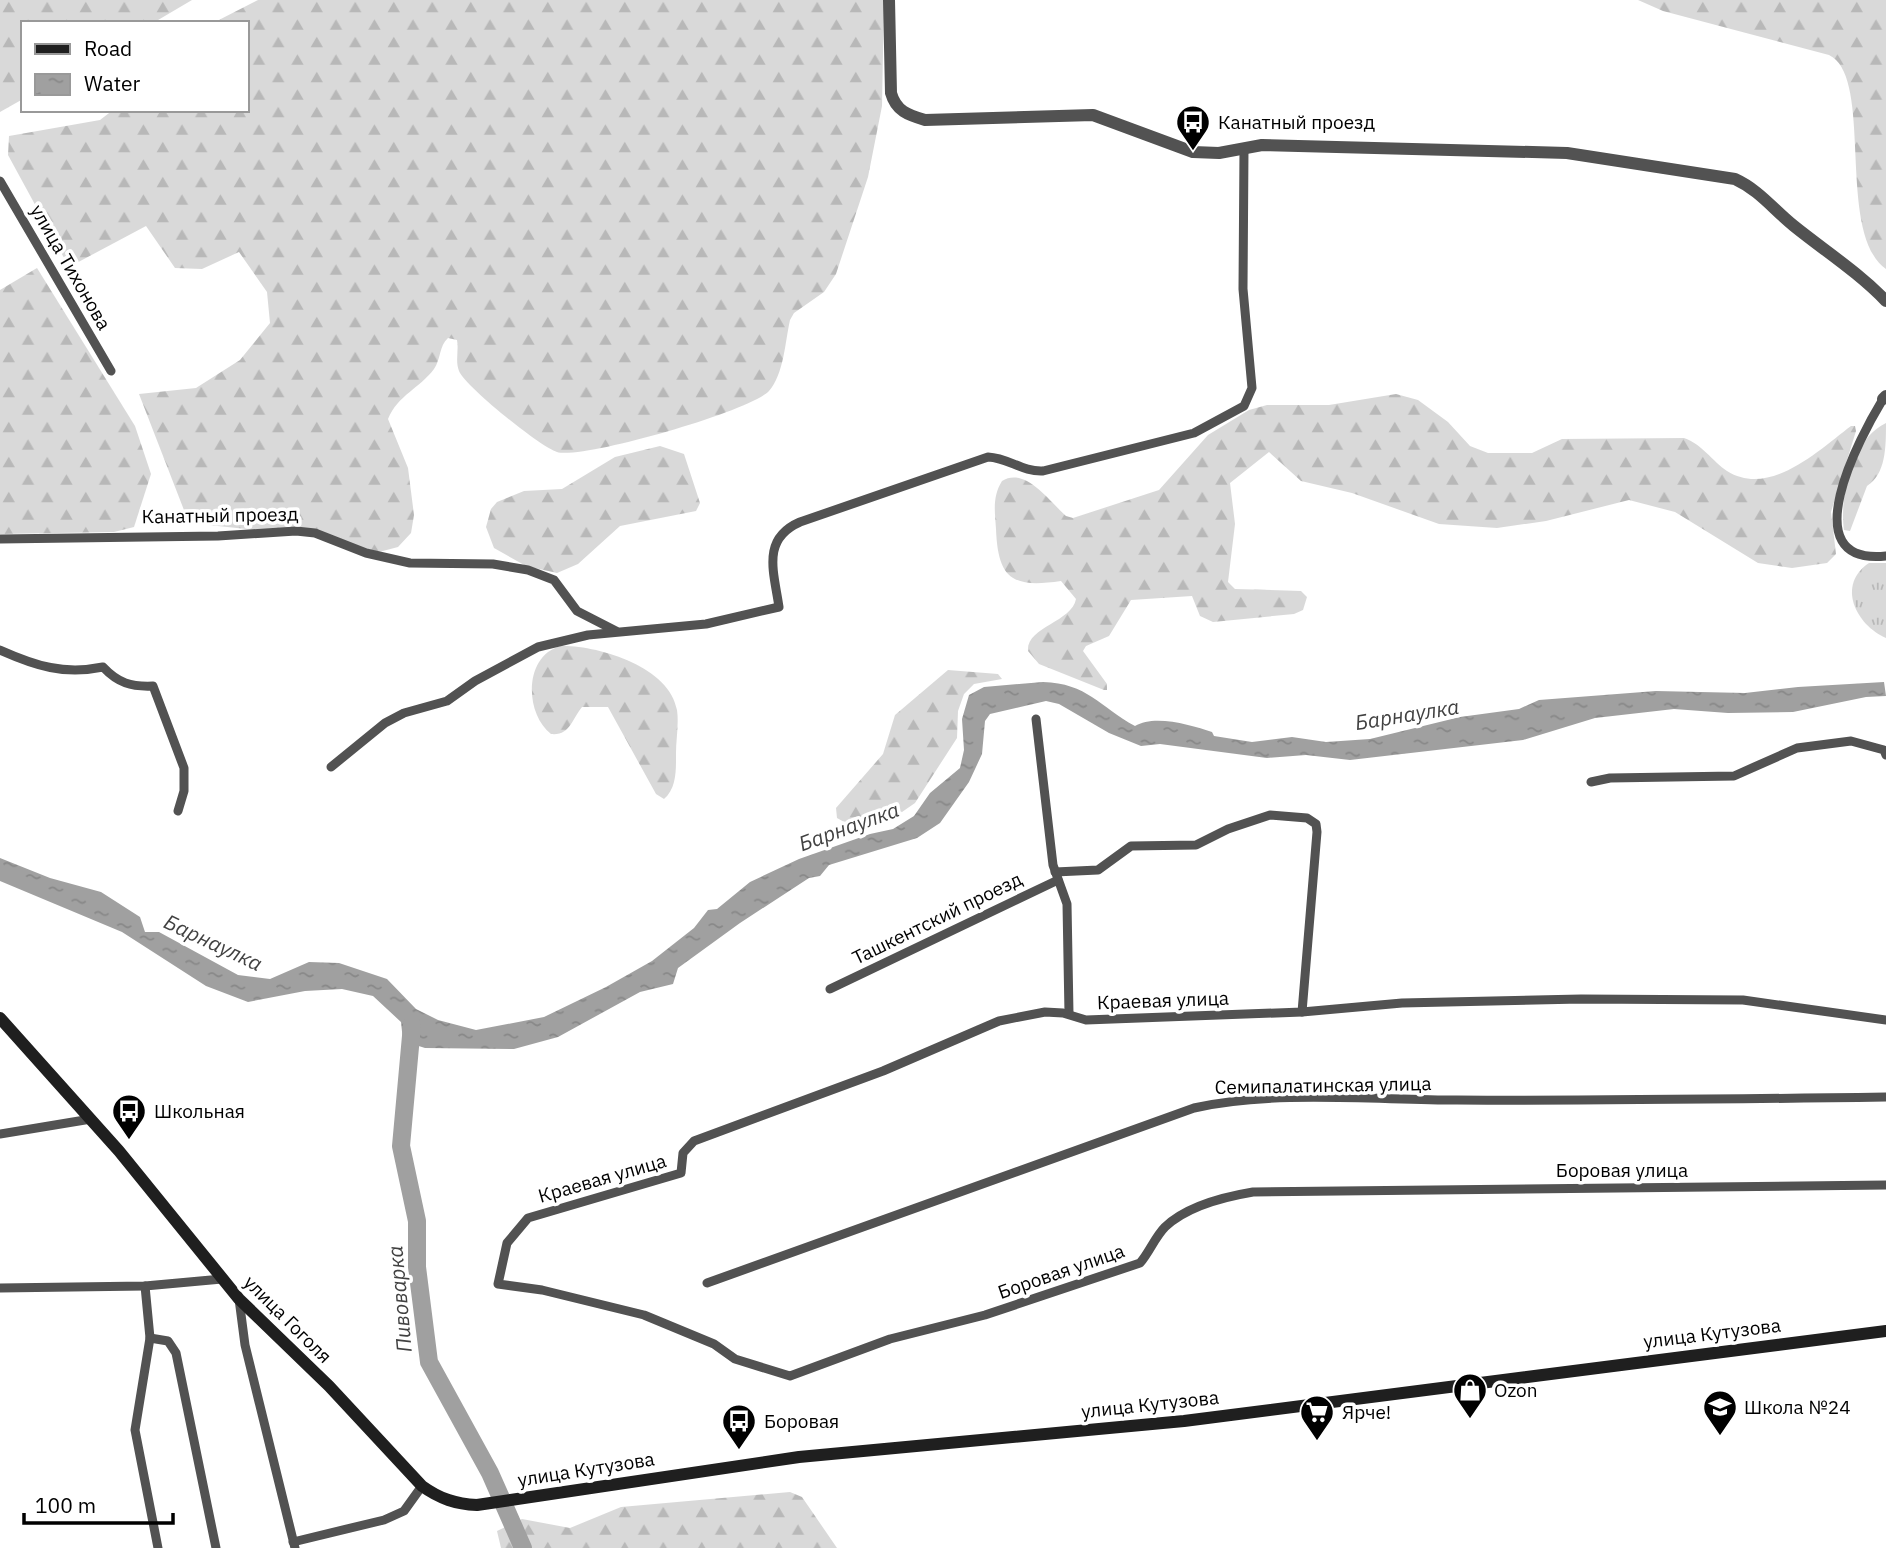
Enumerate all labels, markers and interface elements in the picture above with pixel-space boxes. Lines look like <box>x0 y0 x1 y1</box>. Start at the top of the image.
legend <box>21 21 248 112</box>
text: Road <box>84 34 132 62</box>
text: Water <box>84 69 141 97</box>
bus stop icon: Канатный проезд <box>1174 103 1212 152</box>
place label: Канатный проезд <box>1218 110 1375 134</box>
street label: улица Тихонова <box>25 200 117 334</box>
street label: Канатный проезд <box>141 502 299 528</box>
water label: Барнаулка <box>1353 692 1461 736</box>
water label: Барнаулка <box>794 795 903 857</box>
street label: Ташкентский проезд <box>848 866 1026 970</box>
water label: Барнаулка <box>160 907 267 977</box>
street label: Краевая улица <box>1097 986 1229 1014</box>
street label: Семипалатинская улица <box>1214 1071 1432 1099</box>
bus stop icon: Школьная <box>110 1092 148 1141</box>
place label: Школьная <box>154 1099 245 1123</box>
street label: Краевая улица <box>535 1148 669 1208</box>
street label: Боровая улица <box>1556 1158 1688 1182</box>
street label: Боровая улица <box>995 1238 1127 1304</box>
water label: Пивоварка <box>380 1244 418 1354</box>
street label: улица Гоголя <box>239 1270 337 1368</box>
street label: улица Кутузова <box>1642 1313 1782 1353</box>
shop icon: Ozon <box>1451 1371 1489 1420</box>
place label: Ozon <box>1494 1378 1538 1402</box>
street label: улица Кутузова <box>1080 1385 1220 1423</box>
school or university icon: Школа №24 <box>1701 1388 1739 1437</box>
supermarket icon: Ярче! <box>1298 1393 1336 1442</box>
place label: Школа №24 <box>1744 1395 1851 1419</box>
place label: Ярче! <box>1342 1400 1391 1424</box>
bus stop icon: Боровая <box>720 1402 758 1451</box>
place label: Боровая <box>764 1409 839 1433</box>
street label: улица Кутузова <box>516 1446 656 1492</box>
scale bar <box>24 1482 173 1526</box>
text: 100 m <box>35 1491 96 1519</box>

